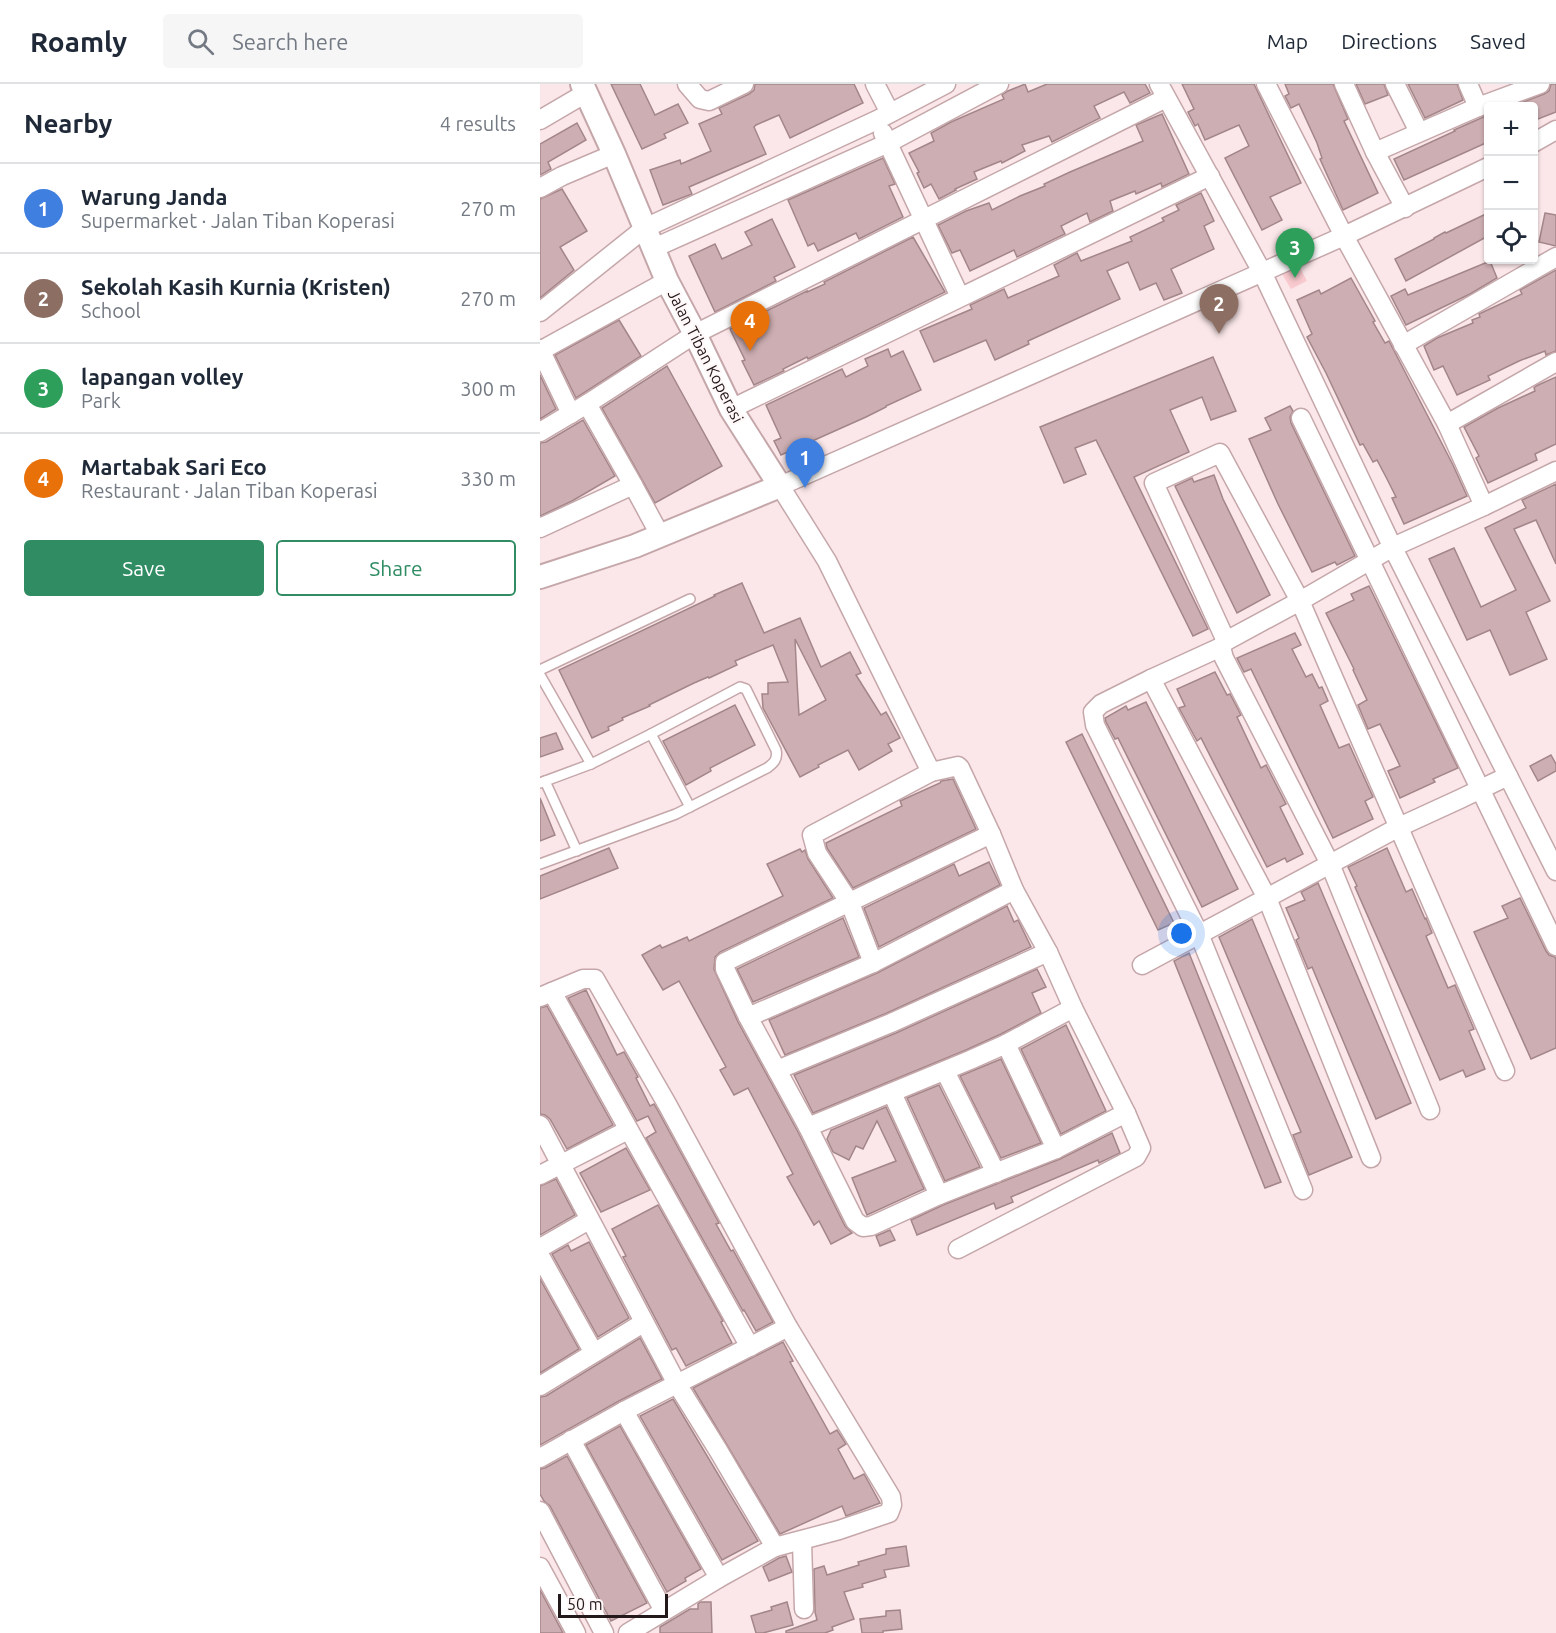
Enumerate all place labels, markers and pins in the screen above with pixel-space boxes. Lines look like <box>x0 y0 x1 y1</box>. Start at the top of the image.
pin: 3 <box>1276 228 1314 278</box>
pin: 2 <box>1200 284 1238 334</box>
pin: 4 <box>730 302 770 351</box>
pin: 1 <box>786 438 824 488</box>

